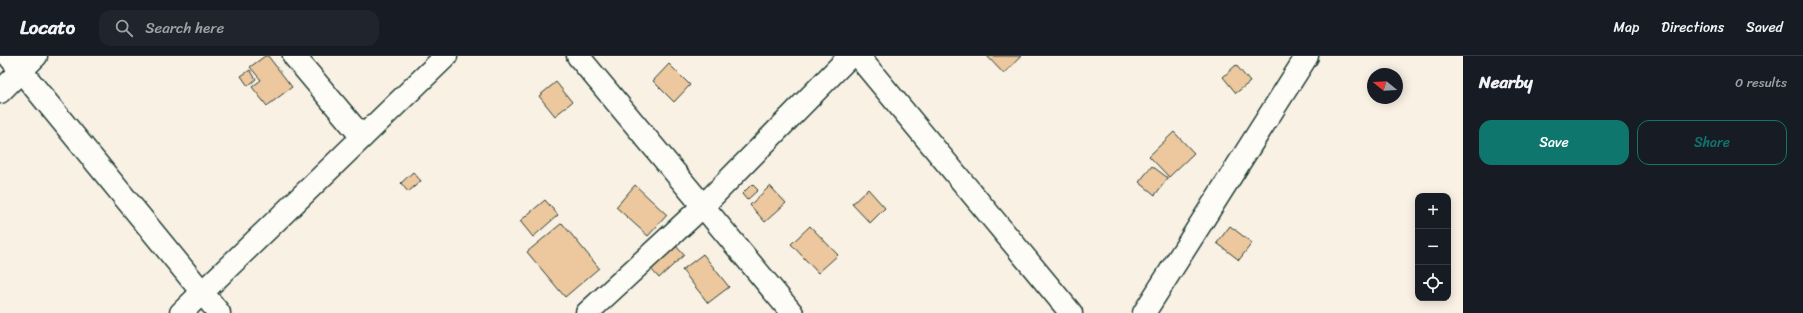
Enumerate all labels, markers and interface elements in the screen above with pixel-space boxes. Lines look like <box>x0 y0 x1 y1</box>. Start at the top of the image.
search box <box>99 10 379 46</box>
text: Locato <box>20 11 75 44</box>
text: Search here <box>145 15 224 41</box>
text: Map <box>1613 15 1639 40</box>
text: Directions <box>1661 15 1724 40</box>
text: Saved <box>1746 15 1783 40</box>
icon: search <box>113 17 135 39</box>
text: Nearby <box>1479 67 1533 97</box>
north arrow <box>1367 68 1403 104</box>
text: 0 results <box>1735 71 1787 94</box>
button: Save <box>1479 120 1629 165</box>
button: Share <box>1637 120 1787 165</box>
map controls <box>1415 193 1451 301</box>
button: + <box>1415 193 1451 229</box>
button: − <box>1415 229 1451 265</box>
button: locate <box>1415 265 1451 301</box>

